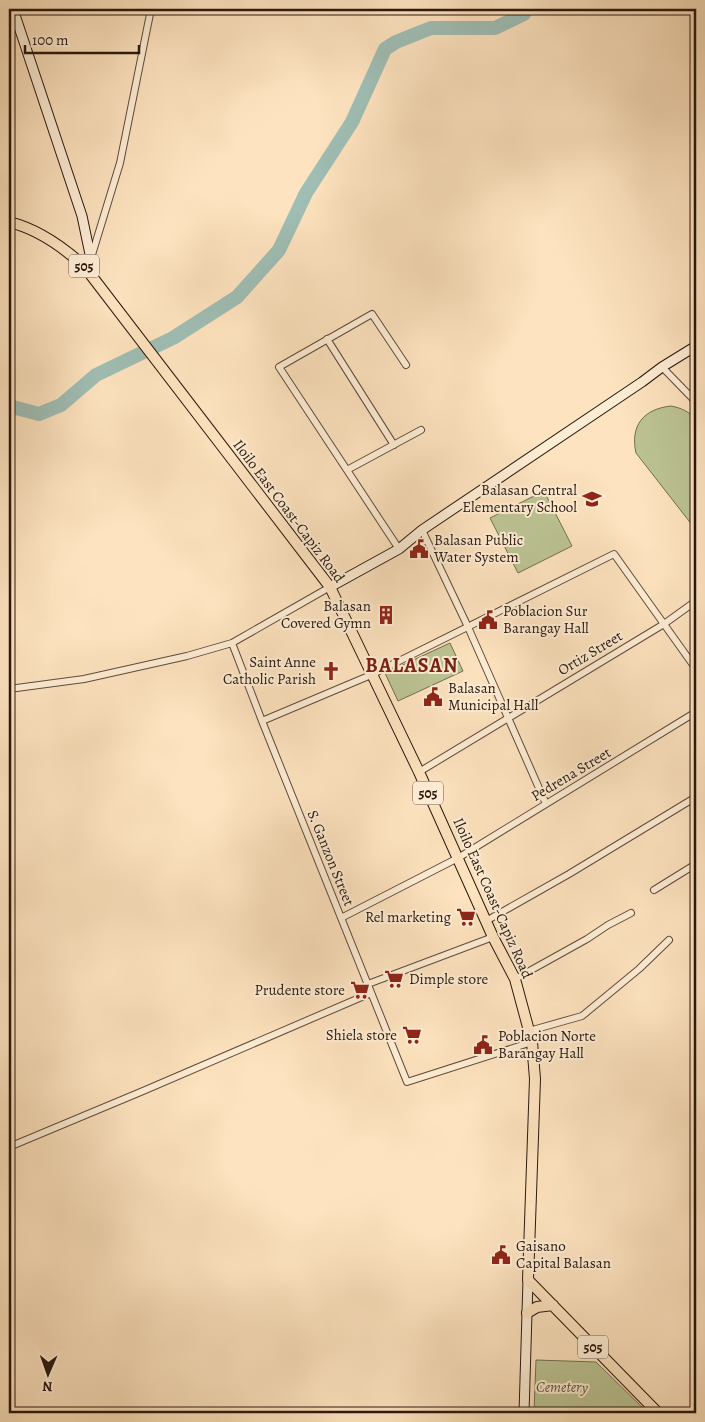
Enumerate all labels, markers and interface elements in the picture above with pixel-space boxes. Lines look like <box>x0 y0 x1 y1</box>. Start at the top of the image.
scale bar <box>25 22 139 54</box>
text: 100 m <box>32 30 69 50</box>
road number: 505 <box>69 255 99 278</box>
street label: Iloilo East Coast-Capiz Road <box>229 435 350 587</box>
place label: Balasan Central Elementary School <box>462 480 577 517</box>
school or university icon: Balasan Central Elementary School <box>581 488 603 510</box>
place label: Balasan Public Water System <box>433 530 523 567</box>
public building icon: Balasan Public Water System <box>408 538 430 560</box>
place label: Balasan Covered Gymn <box>281 596 371 633</box>
place label: Poblacion Sur Barangay Hall <box>503 601 589 638</box>
building icon: Balasan Covered Gymn <box>375 604 397 626</box>
public building icon: Poblacion Sur Barangay Hall <box>477 609 499 631</box>
street label: Ortiz Street <box>554 626 626 680</box>
place label: Saint Anne Catholic Parish <box>223 652 316 689</box>
district label: BALASAN <box>365 652 459 679</box>
church icon: Saint Anne Catholic Parish <box>320 660 342 682</box>
place label: Balasan Municipal Hall <box>448 678 539 715</box>
public building icon: Balasan Municipal Hall <box>422 686 444 708</box>
street label: Pedrena Street <box>527 742 615 806</box>
road number: 505 <box>413 781 443 804</box>
street label: S. Ganzon Street <box>303 807 359 909</box>
street label: Iloilo East Coast-Capiz Road <box>448 814 538 983</box>
supermarket icon: Rel marketing <box>455 906 477 928</box>
place label: Rel marketing <box>365 907 451 927</box>
supermarket icon: Dimple store <box>383 968 405 990</box>
place label: Dimple store <box>409 969 489 989</box>
supermarket icon: Prudente store <box>349 979 371 1001</box>
place label: Prudente store <box>255 980 345 1000</box>
supermarket icon: Shiela store <box>401 1024 423 1046</box>
place label: Shiela store <box>326 1025 397 1045</box>
place label: Poblacion Norte Barangay Hall <box>498 1026 596 1063</box>
public building icon: Poblacion Norte Barangay Hall <box>472 1034 494 1056</box>
place label: Gaisano Capital Balasan <box>516 1236 611 1273</box>
public building icon: Gaisano Capital Balasan <box>490 1244 512 1266</box>
road number: 505 <box>578 1335 608 1358</box>
north arrow <box>22 1350 72 1400</box>
text: N <box>42 1377 53 1396</box>
park label: Cemetery <box>536 1377 588 1397</box>

